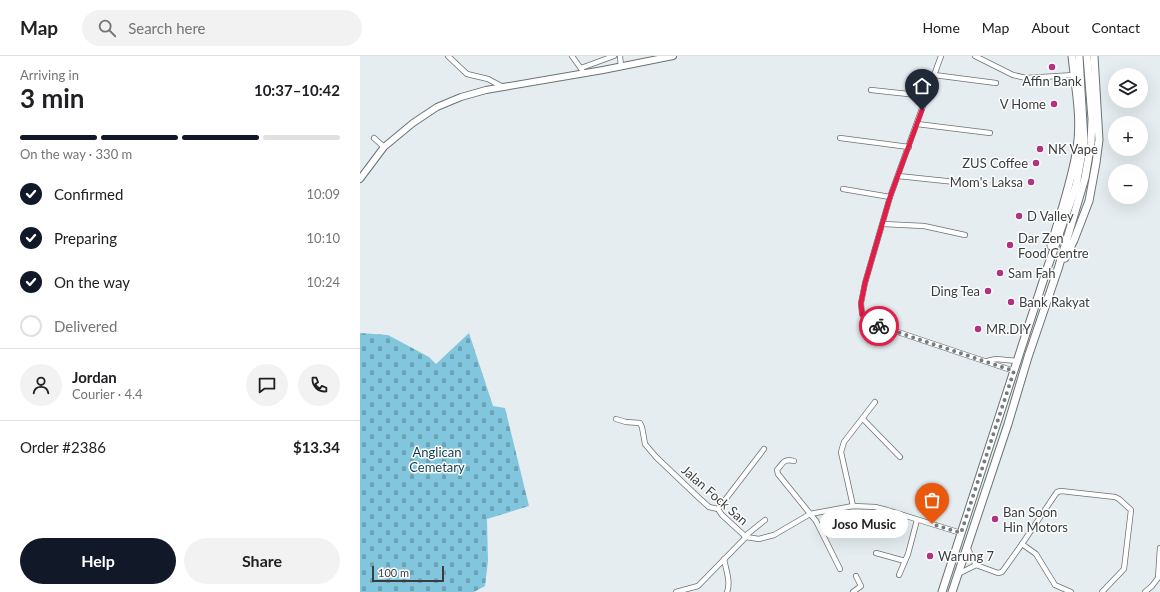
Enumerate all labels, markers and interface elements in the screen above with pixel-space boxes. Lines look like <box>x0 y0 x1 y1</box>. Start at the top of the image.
search box <box>82 10 362 46</box>
text: Map <box>20 16 58 39</box>
icon: search <box>96 17 118 39</box>
text: Search here <box>128 19 206 37</box>
text: Home <box>922 19 960 36</box>
text: Map <box>982 19 1009 36</box>
text: About <box>1031 19 1069 36</box>
text: Contact <box>1091 19 1140 36</box>
marker: Affin Bank <box>1047 62 1057 72</box>
text: Arriving in <box>20 67 79 83</box>
map controls <box>1108 68 1148 204</box>
button: layers <box>1108 68 1148 108</box>
pin <box>905 69 939 110</box>
place label: Affin Bank <box>1022 73 1082 89</box>
icon: home <box>911 75 933 97</box>
text: 10:37–10:42 <box>254 81 340 99</box>
text: 3 min <box>20 82 84 114</box>
place label: V Home <box>1000 96 1046 112</box>
marker: V Home <box>1049 99 1059 109</box>
button: + <box>1108 116 1148 156</box>
place label: NK Vape <box>1048 141 1098 157</box>
marker: NK Vape <box>1035 144 1045 154</box>
text: On the way · 330 m <box>20 146 132 162</box>
place label: ZUS Coffee <box>962 155 1028 171</box>
marker: ZUS Coffee <box>1031 158 1041 168</box>
button: − <box>1108 164 1148 204</box>
place label: Mom's Laksa <box>950 174 1023 190</box>
marker: Mom's Laksa <box>1026 177 1036 187</box>
icon: check <box>20 183 42 205</box>
text: Confirmed <box>54 185 123 203</box>
text: 10:09 <box>307 186 340 202</box>
place label: D Valley <box>1027 208 1074 224</box>
marker: D Valley <box>1014 211 1024 221</box>
icon: check <box>20 227 42 249</box>
text: Preparing <box>54 229 117 247</box>
text: 10:10 <box>307 230 340 246</box>
place label: Dar Zen Food Centre <box>1018 230 1089 261</box>
marker: Dar Zen Food Centre <box>1005 240 1015 250</box>
place label: Sam Fah <box>1008 265 1056 281</box>
marker: Sam Fah <box>995 268 1005 278</box>
icon: check <box>20 271 42 293</box>
text: On the way <box>54 273 130 291</box>
text: 10:24 <box>307 274 340 290</box>
place label: Ding Tea <box>931 283 980 299</box>
marker: Ding Tea <box>983 286 993 296</box>
place label: Bank Rakyat <box>1019 294 1090 310</box>
marker: Bank Rakyat <box>1006 297 1016 307</box>
courier <box>859 306 899 346</box>
icon: bike <box>868 315 890 337</box>
text: Delivered <box>54 317 117 335</box>
place label: MR.DIY <box>986 321 1032 337</box>
marker: MR.DIY <box>973 324 983 334</box>
button: person <box>20 364 62 406</box>
button: chat <box>246 364 288 406</box>
button: phone <box>298 364 340 406</box>
text: Jordan <box>72 368 117 386</box>
text: Courier · 4.4 <box>72 386 143 402</box>
text: Order #2386 <box>20 438 106 456</box>
text: $13.34 <box>293 438 340 456</box>
park label: Anglican Cemetary <box>409 444 465 475</box>
street label: Jalan Fock San <box>679 462 751 528</box>
pin <box>915 483 949 524</box>
icon: bag <box>921 489 943 511</box>
place label: Ban Soon Hin Motors <box>1003 504 1068 535</box>
callout: Joso Music <box>820 510 908 538</box>
marker: Ban Soon Hin Motors <box>990 514 1000 524</box>
text: Joso Music <box>832 516 896 532</box>
button: Help <box>20 538 176 584</box>
button: Share <box>184 538 340 584</box>
place label: Warung 7 <box>938 548 995 564</box>
marker: Warung 7 <box>925 551 935 561</box>
scale bar <box>372 564 444 583</box>
text: 100 m <box>378 566 409 579</box>

